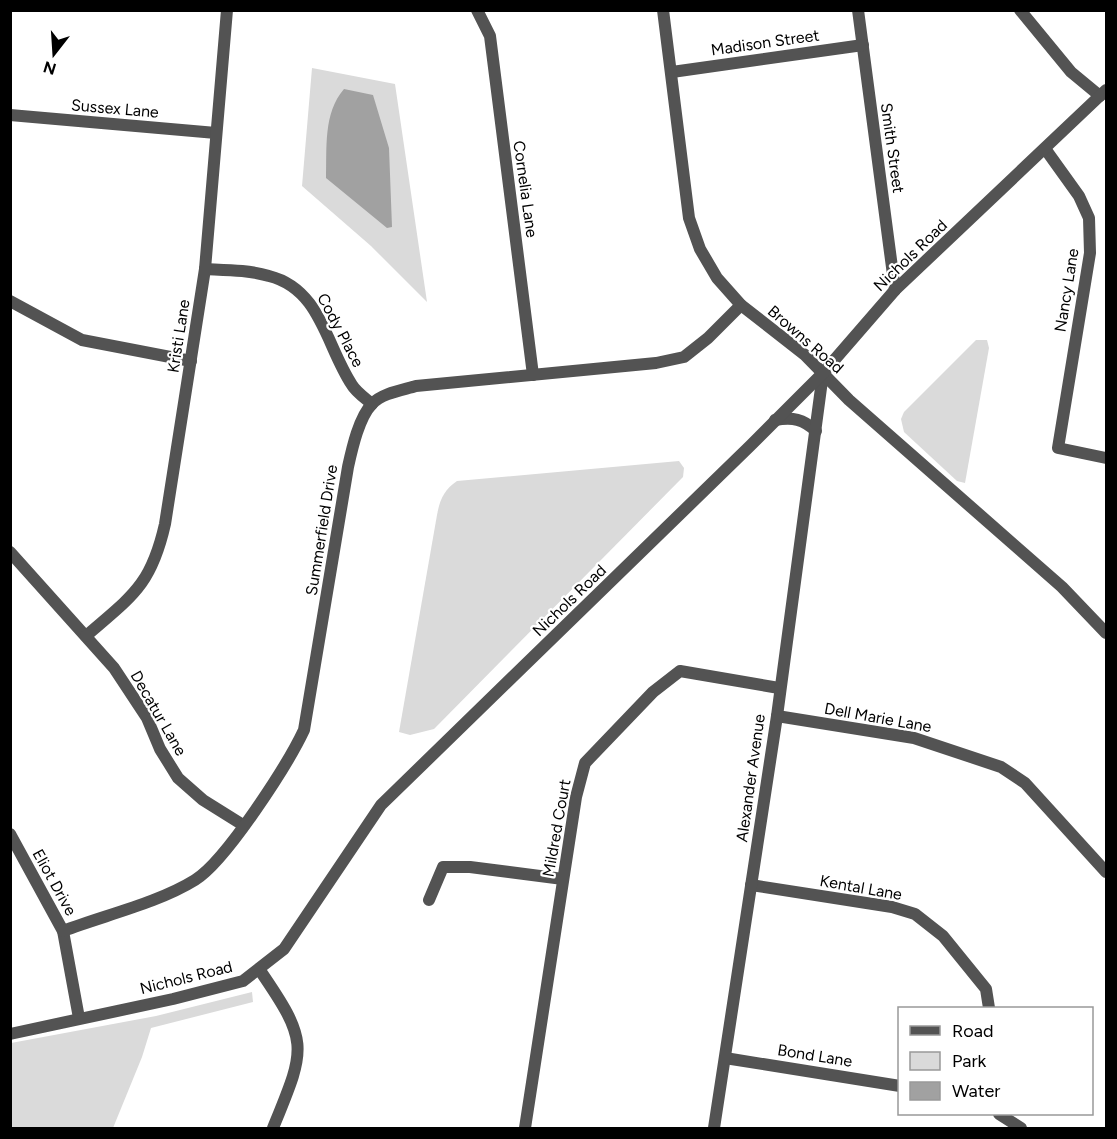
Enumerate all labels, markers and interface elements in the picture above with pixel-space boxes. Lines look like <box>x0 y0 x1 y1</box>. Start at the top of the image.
north arrow <box>24 24 84 84</box>
street label: Madison Street <box>710 25 820 60</box>
text: N <box>41 57 58 79</box>
street label: Sussex Lane <box>70 95 160 122</box>
street label: Smith Street <box>877 102 908 194</box>
street label: Cornelia Lane <box>509 140 542 239</box>
street label: Nichols Road <box>870 216 951 295</box>
street label: Nancy Lane <box>1051 247 1083 333</box>
street label: Cody Place <box>313 290 368 371</box>
street label: Kristi Lane <box>163 298 194 374</box>
street label: Browns Road <box>764 301 847 377</box>
street label: Summerfield Drive <box>302 463 341 597</box>
street label: Nichols Road <box>529 561 610 640</box>
street label: Decatur Lane <box>127 667 191 759</box>
street label: Dell Marie Lane <box>823 699 933 736</box>
street label: Alexander Avenue <box>732 713 769 843</box>
street label: Mildred Court <box>539 778 574 878</box>
street label: Eliot Drive <box>29 846 81 919</box>
street label: Kental Lane <box>818 871 904 904</box>
street label: Nichols Road <box>138 957 234 998</box>
legend <box>898 1007 1093 1115</box>
text: Road <box>952 1020 993 1042</box>
street label: Bond Lane <box>776 1040 854 1071</box>
text: Park <box>952 1050 987 1072</box>
text: Water <box>952 1080 1000 1102</box>

